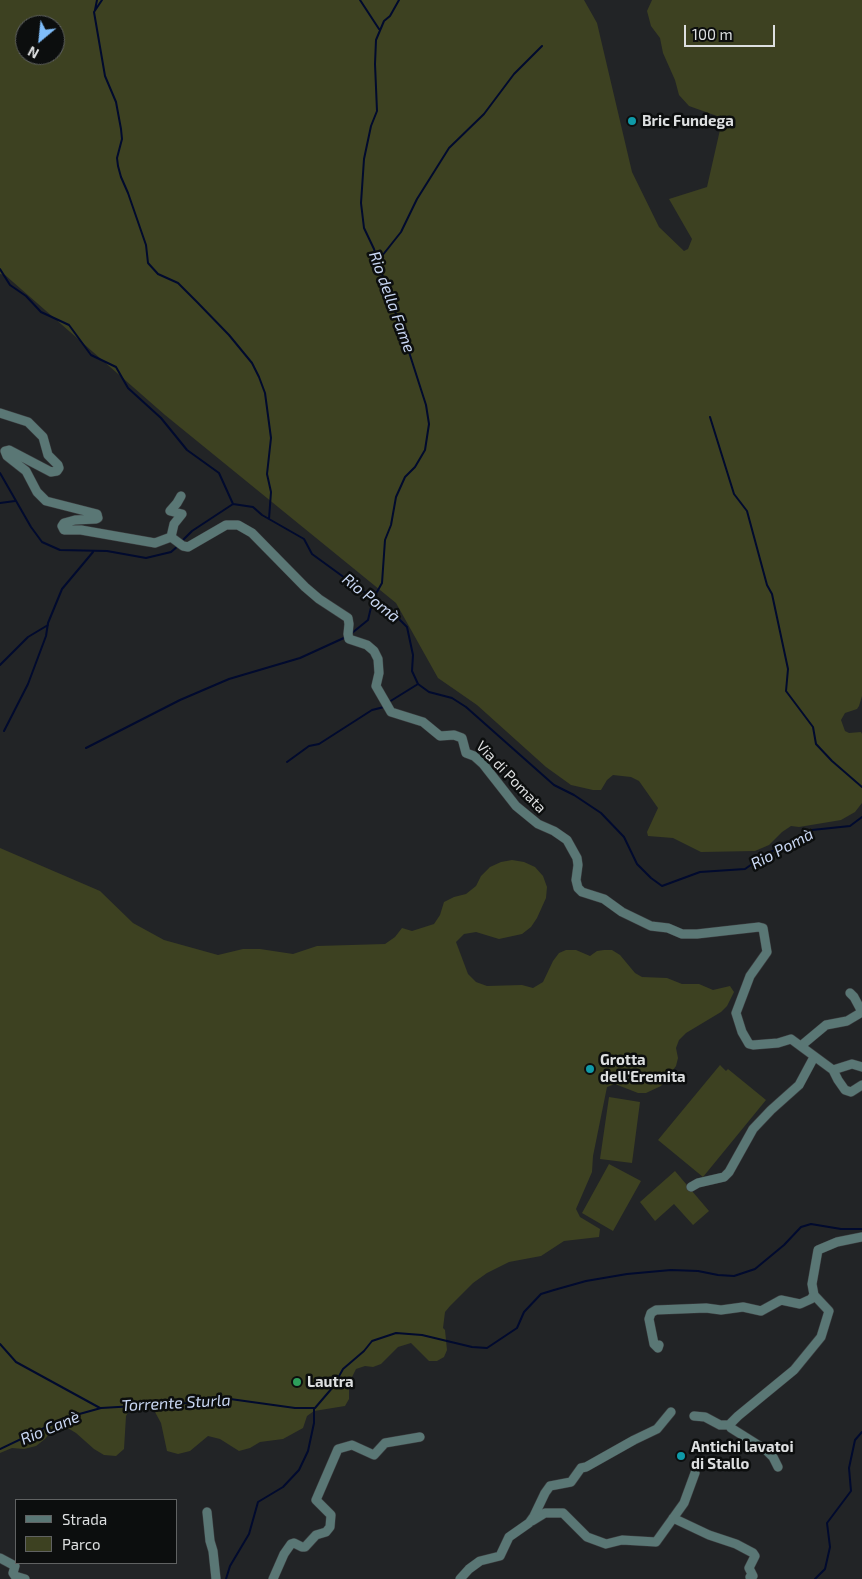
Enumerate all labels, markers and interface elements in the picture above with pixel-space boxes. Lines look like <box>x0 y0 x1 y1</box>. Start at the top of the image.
north arrow <box>15 15 65 65</box>
scale bar <box>687 15 778 47</box>
text: 100 m <box>692 25 733 43</box>
text: N <box>25 43 42 63</box>
place label: Bric Fundega <box>642 112 734 130</box>
marker: Bric Fundega <box>626 115 638 127</box>
water label: Rio della Fame <box>365 249 419 355</box>
water label: Rio Pomà <box>338 570 404 626</box>
street label: Via di Pomata <box>472 737 550 817</box>
water label: Rio Pomà <box>747 825 817 873</box>
place label: Grotta dell'Eremita <box>600 1051 686 1086</box>
marker: Grotta dell'Eremita <box>584 1063 596 1075</box>
place label: Lautra <box>307 1373 354 1391</box>
marker: Lautra <box>291 1376 303 1388</box>
water label: Torrente Sturla <box>121 1391 231 1415</box>
water label: Rio Canè <box>18 1407 82 1449</box>
place label: Antichi lavatoi di Stallo <box>691 1438 794 1473</box>
marker: Antichi lavatoi di Stallo <box>675 1450 687 1462</box>
legend <box>15 1499 178 1564</box>
text: Strada <box>62 1510 107 1528</box>
text: Parco <box>62 1535 101 1553</box>

